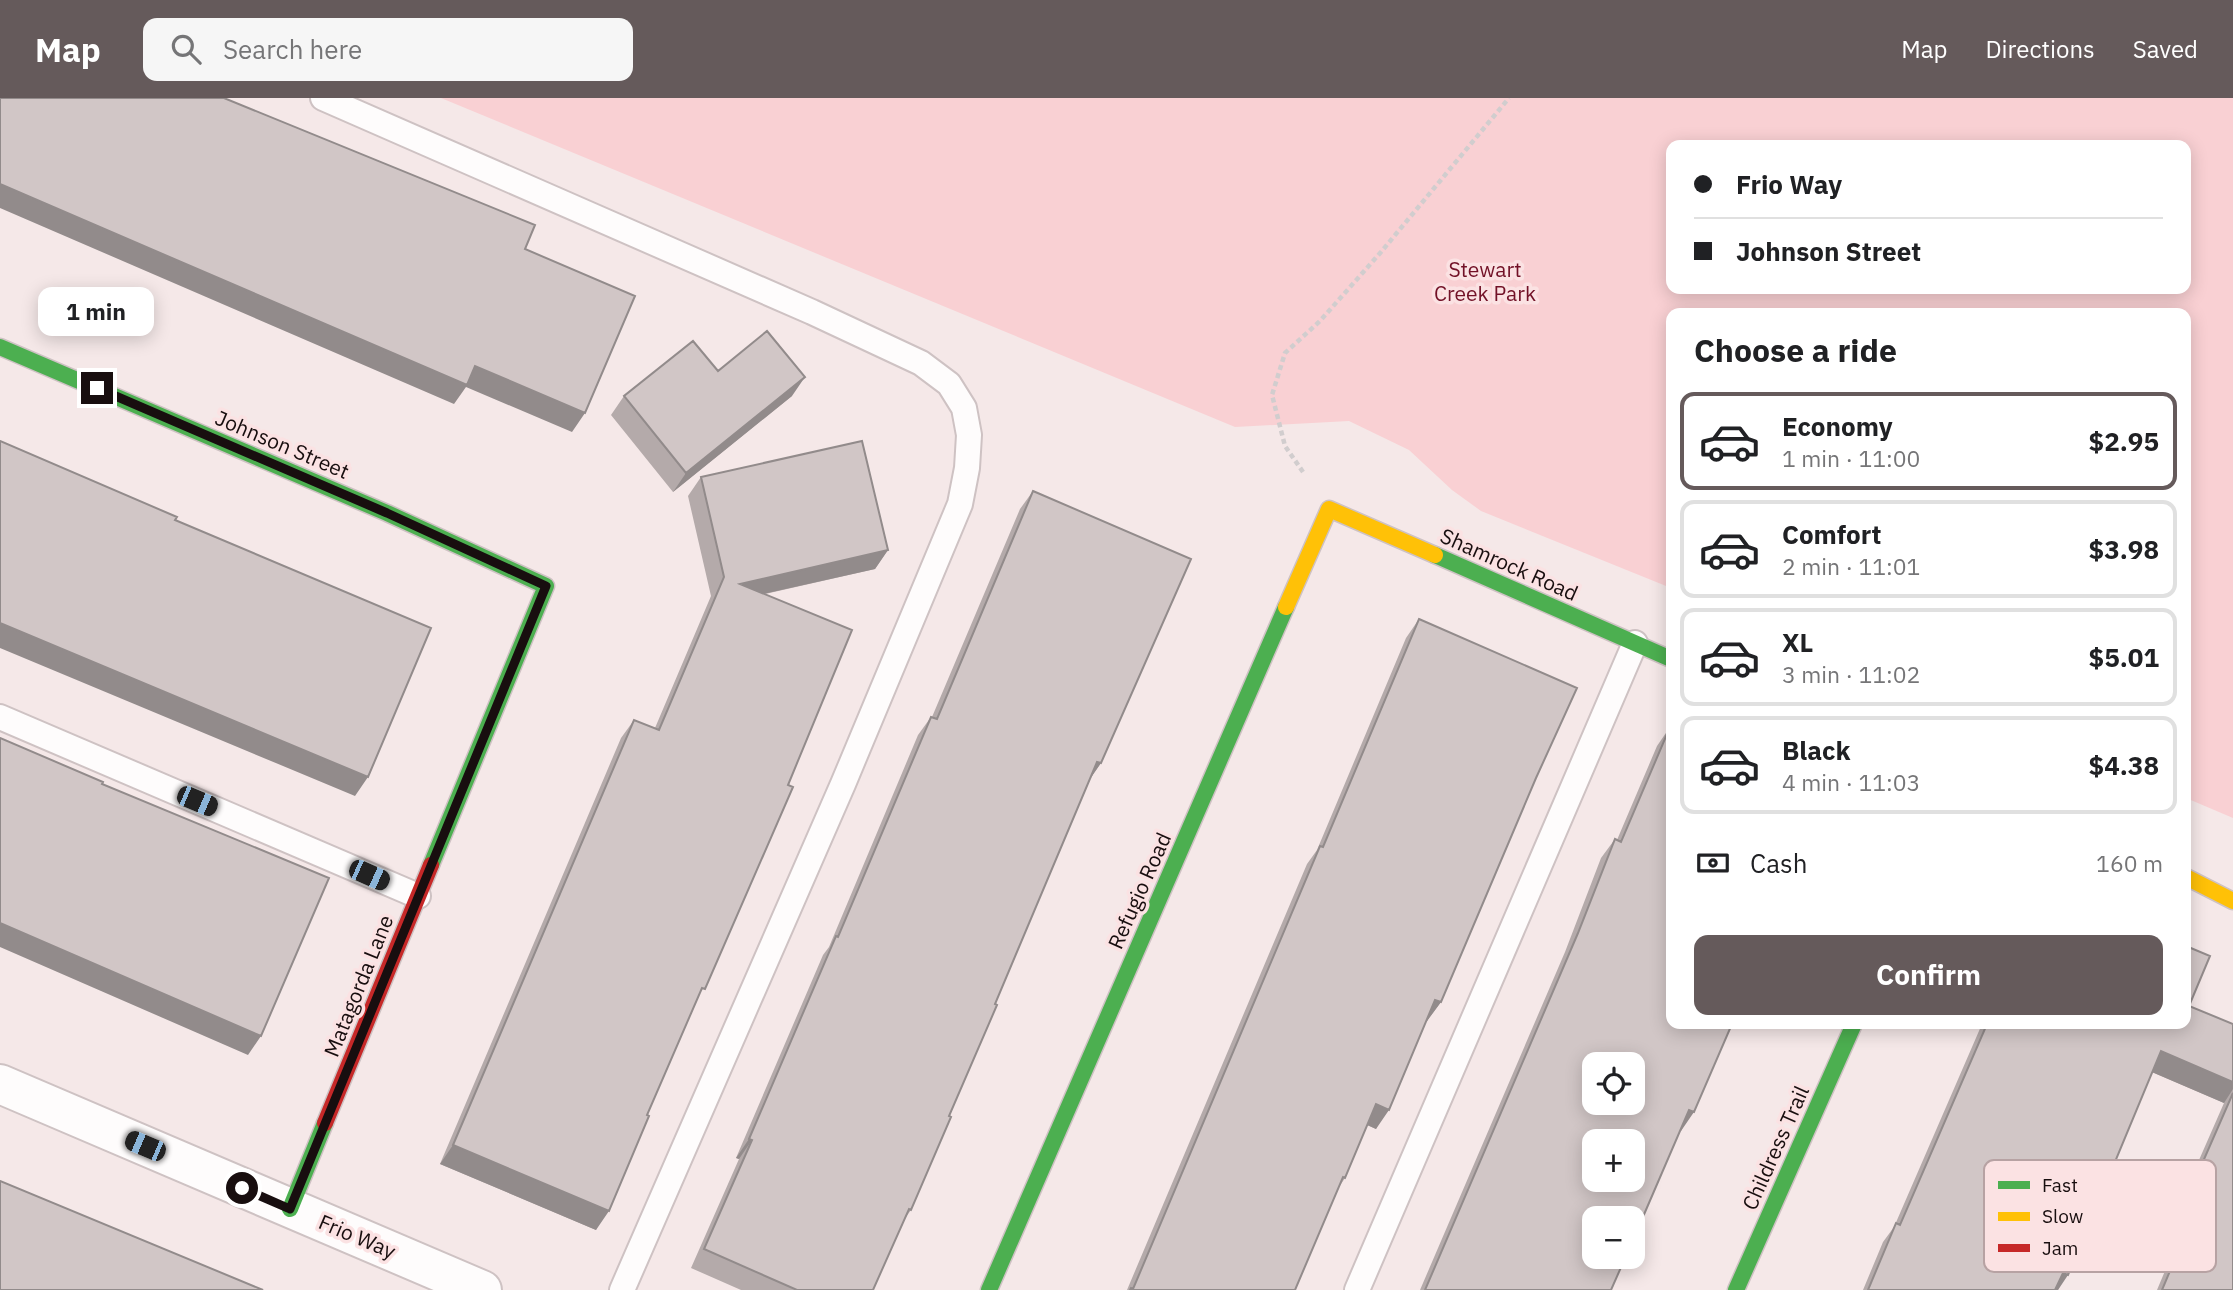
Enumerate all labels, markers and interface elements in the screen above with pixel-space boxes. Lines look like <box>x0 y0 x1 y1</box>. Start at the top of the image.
search box <box>143 18 633 81</box>
text: Map <box>35 28 101 71</box>
icon: search <box>167 30 205 68</box>
text: Search here <box>223 32 362 66</box>
text: Map <box>1901 33 1947 65</box>
text: Directions <box>1985 33 2095 65</box>
text: Saved <box>2133 33 2198 65</box>
text: Frio Way <box>1736 167 1842 201</box>
text: Johnson Street <box>1736 234 1921 268</box>
park label: Stewart Creek Park <box>1434 255 1536 307</box>
callout: 1 min <box>39 286 155 336</box>
text: 1 min <box>66 296 126 326</box>
text: Choose a ride <box>1694 329 1897 371</box>
route end <box>81 372 113 404</box>
street label: Johnson Street <box>211 403 354 485</box>
text: Economy <box>1782 409 1893 443</box>
icon: car <box>1698 410 1761 473</box>
text: $2.95 <box>2089 424 2159 458</box>
text: 1 min · 11:00 <box>1782 443 1920 473</box>
text: Comfort <box>1782 517 1881 551</box>
icon: car <box>1698 518 1761 581</box>
street label: Shamrock Road <box>1436 521 1583 607</box>
text: $3.98 <box>2089 532 2159 566</box>
text: 2 min · 11:01 <box>1782 551 1920 581</box>
text: XL <box>1782 625 1813 659</box>
icon: car <box>1698 626 1761 689</box>
text: $5.01 <box>2089 640 2159 674</box>
text: 3 min · 11:02 <box>1782 659 1920 689</box>
text: Black <box>1782 733 1850 767</box>
icon: car <box>1698 734 1761 797</box>
text: $4.38 <box>2089 748 2159 782</box>
text: 4 min · 11:03 <box>1782 767 1920 797</box>
car <box>174 783 221 819</box>
street label: Refugio Road <box>1101 828 1177 953</box>
icon: cash <box>1694 844 1732 882</box>
text: Cash <box>1750 846 1807 880</box>
text: 160 m <box>2096 848 2163 878</box>
car <box>346 857 393 893</box>
street label: Matagorda Lane <box>317 911 399 1061</box>
button: Confirm <box>1694 935 2163 1015</box>
map controls <box>1582 1052 1645 1269</box>
button: locate <box>1582 1052 1645 1115</box>
street label: Childress Trail <box>1735 1081 1815 1214</box>
car <box>122 1128 169 1164</box>
button: + <box>1582 1129 1645 1192</box>
legend <box>1984 1160 2216 1272</box>
route start <box>226 1172 258 1204</box>
text: Fast <box>2042 1173 2078 1197</box>
text: Slow <box>2042 1204 2083 1228</box>
button: − <box>1582 1206 1645 1269</box>
street label: Frio Way <box>315 1207 401 1265</box>
text: Jam <box>2042 1236 2078 1260</box>

